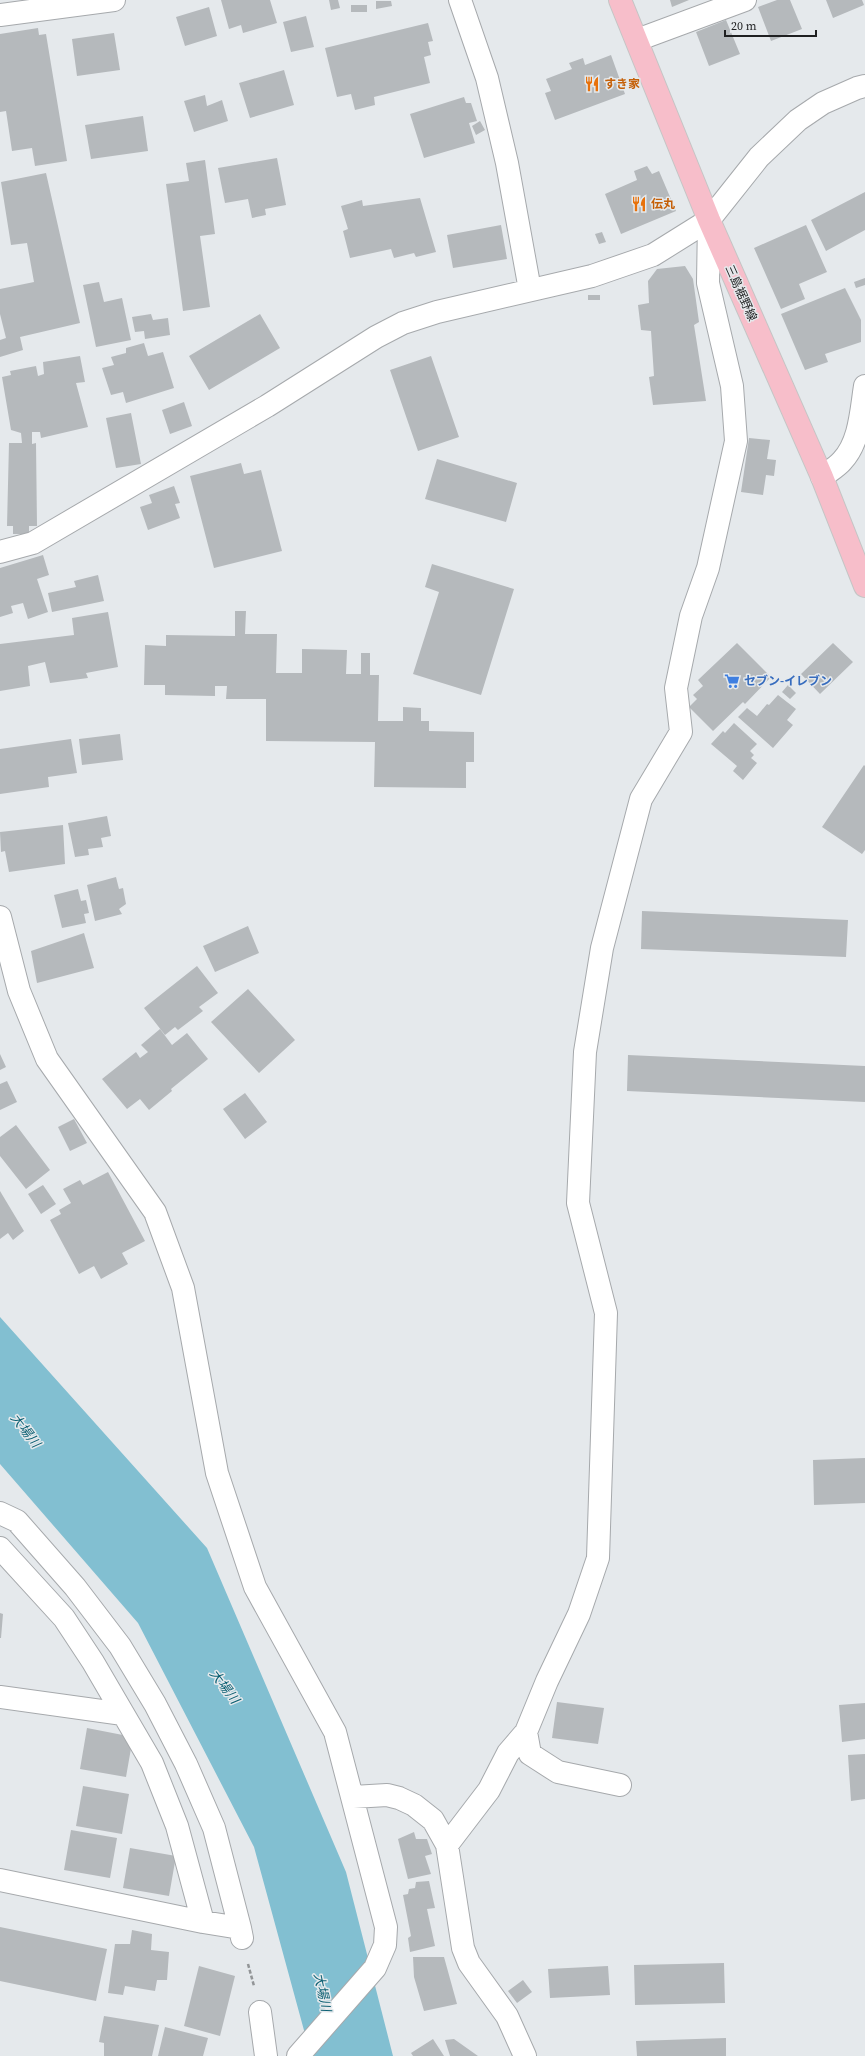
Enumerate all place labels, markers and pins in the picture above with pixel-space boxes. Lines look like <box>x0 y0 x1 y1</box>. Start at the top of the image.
restaurant icon: すき家 <box>583 75 601 93</box>
place label: すき家 <box>604 76 640 92</box>
restaurant icon: 伝丸 <box>630 195 648 213</box>
place label: 伝丸 <box>651 196 675 212</box>
supermarket icon: セブン-イレブン <box>723 672 741 690</box>
place label: セブン-イレブン <box>744 673 832 689</box>

